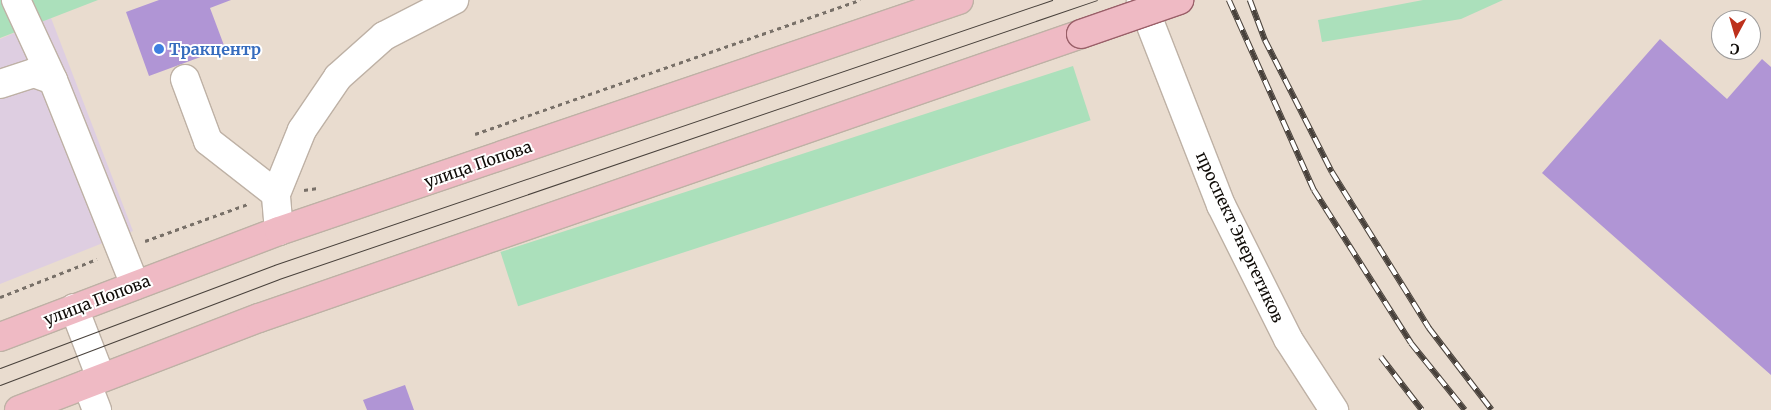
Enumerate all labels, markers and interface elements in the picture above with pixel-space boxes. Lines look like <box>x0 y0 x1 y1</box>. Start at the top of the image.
north arrow <box>1711 10 1761 60</box>
place label: Тракцентр <box>169 39 261 59</box>
text: С <box>1729 39 1740 58</box>
marker: Тракцентр <box>153 43 165 55</box>
street label: улица Попова <box>422 137 534 191</box>
street label: проспект Энергетиков <box>1192 149 1288 325</box>
street label: улица Попова <box>41 271 153 329</box>

